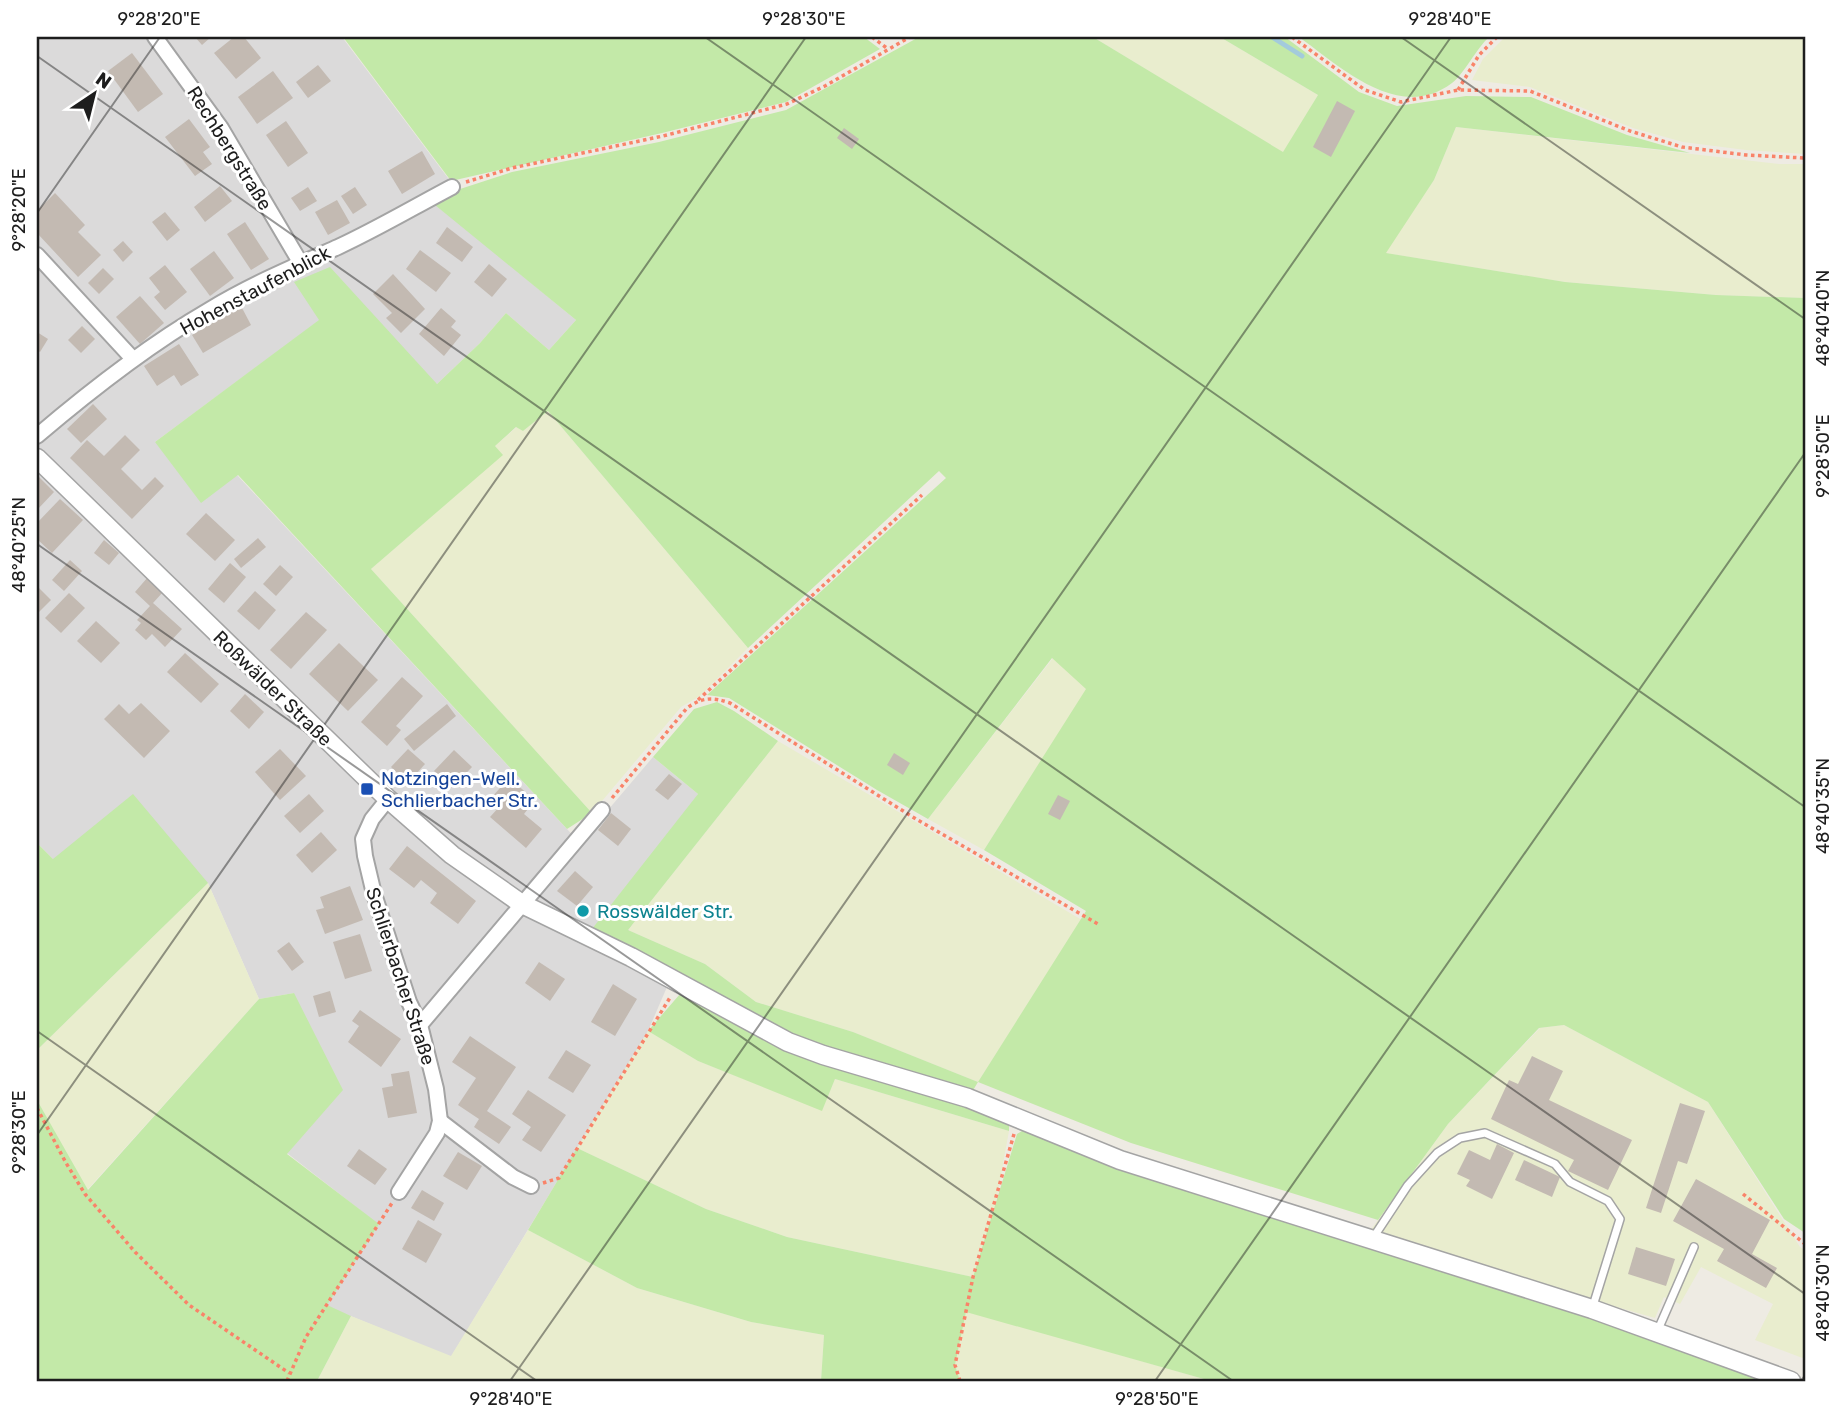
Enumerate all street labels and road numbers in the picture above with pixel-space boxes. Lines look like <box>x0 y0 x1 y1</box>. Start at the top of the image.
street label: Rechbergstraße <box>182 82 277 214</box>
street label: Hohenstaufenblick <box>176 241 335 340</box>
street label: Roßwälder Straße <box>208 626 337 751</box>
street label: Schlierbacher Straße <box>361 884 440 1068</box>

